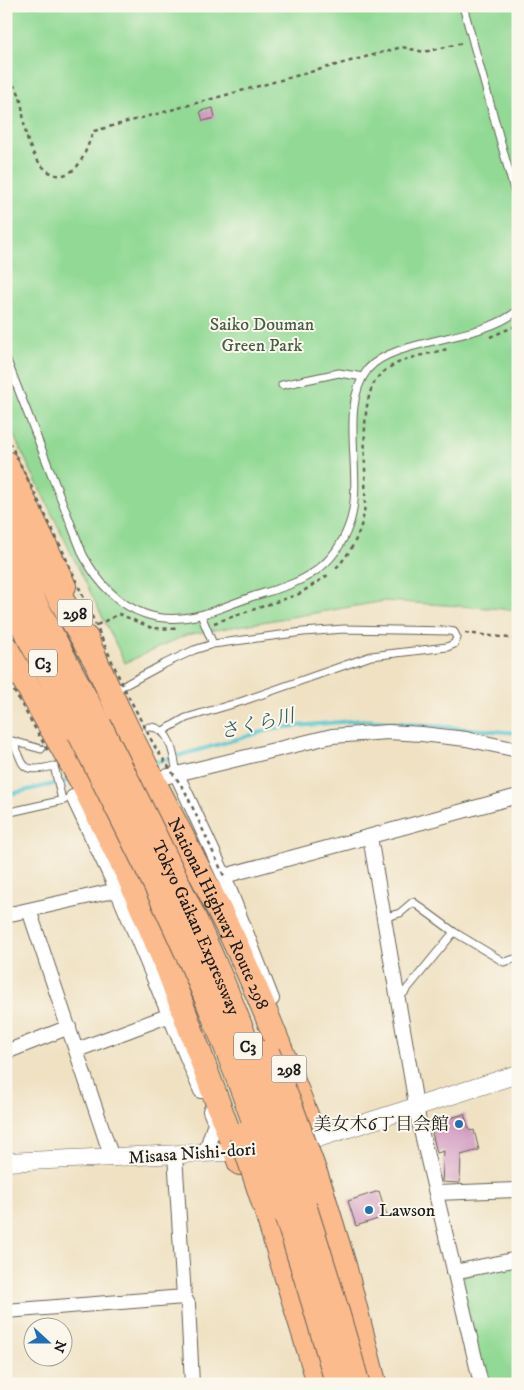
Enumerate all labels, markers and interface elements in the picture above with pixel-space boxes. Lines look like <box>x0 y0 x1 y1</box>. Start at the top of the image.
park label: Saiko Douman Green Park <box>210 314 315 357</box>
road number: 298 <box>58 600 92 626</box>
road number: C3 <box>29 650 57 676</box>
water label: さくら川 <box>218 704 299 744</box>
street label: National Highway Route 298 <box>162 815 273 1013</box>
street label: Tokyo Gaikan Expressway <box>146 837 244 1019</box>
road number: C3 <box>234 1032 262 1060</box>
road number: 298 <box>272 1056 306 1082</box>
place label: 美女木6丁目会館 <box>314 1114 449 1136</box>
marker: 美女木6丁目会館 <box>453 1118 465 1130</box>
street label: Misasa Nishi-dori <box>128 1139 257 1169</box>
place label: Lawson <box>379 1200 436 1222</box>
marker: Lawson <box>363 1204 375 1216</box>
north arrow <box>22 1318 72 1368</box>
text: N <box>49 1338 70 1355</box>

